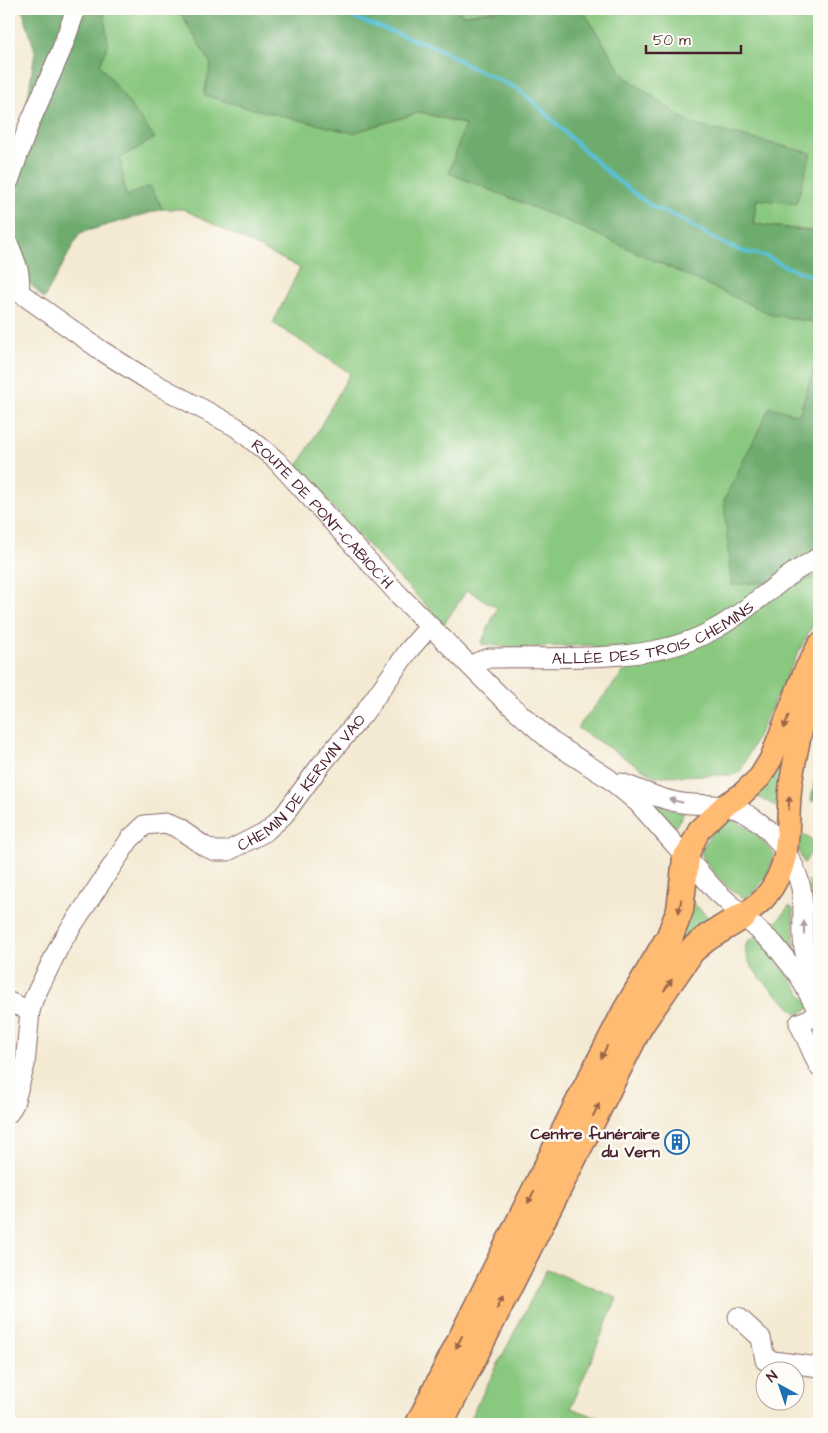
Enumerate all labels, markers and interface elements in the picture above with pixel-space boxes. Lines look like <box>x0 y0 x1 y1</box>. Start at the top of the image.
scale bar <box>646 22 740 54</box>
text: 50 m <box>653 30 691 51</box>
street label: ROUTE DE PONT-CABIOC'H <box>246 434 398 594</box>
street label: ALLÉE DES TROIS CHEMINS <box>552 596 759 670</box>
street label: CHEMIN DE KERIVIN VAO <box>233 709 371 857</box>
one-way arrow <box>782 715 790 730</box>
one-way arrow <box>786 795 794 811</box>
one-way arrow <box>668 797 683 805</box>
one-way arrow <box>676 899 684 915</box>
one-way arrow <box>800 920 808 936</box>
one-way arrow <box>663 978 673 991</box>
one-way arrow <box>600 1045 608 1059</box>
one-way arrow <box>593 1103 601 1117</box>
place label: Centre funéraire du Vern <box>531 1123 660 1163</box>
building icon: Centre funéraire du Vern <box>664 1129 690 1155</box>
one-way arrow <box>527 1190 535 1204</box>
one-way arrow <box>496 1295 504 1309</box>
one-way arrow <box>454 1335 463 1350</box>
north arrow <box>756 1360 806 1410</box>
text: N <box>762 1366 782 1387</box>

